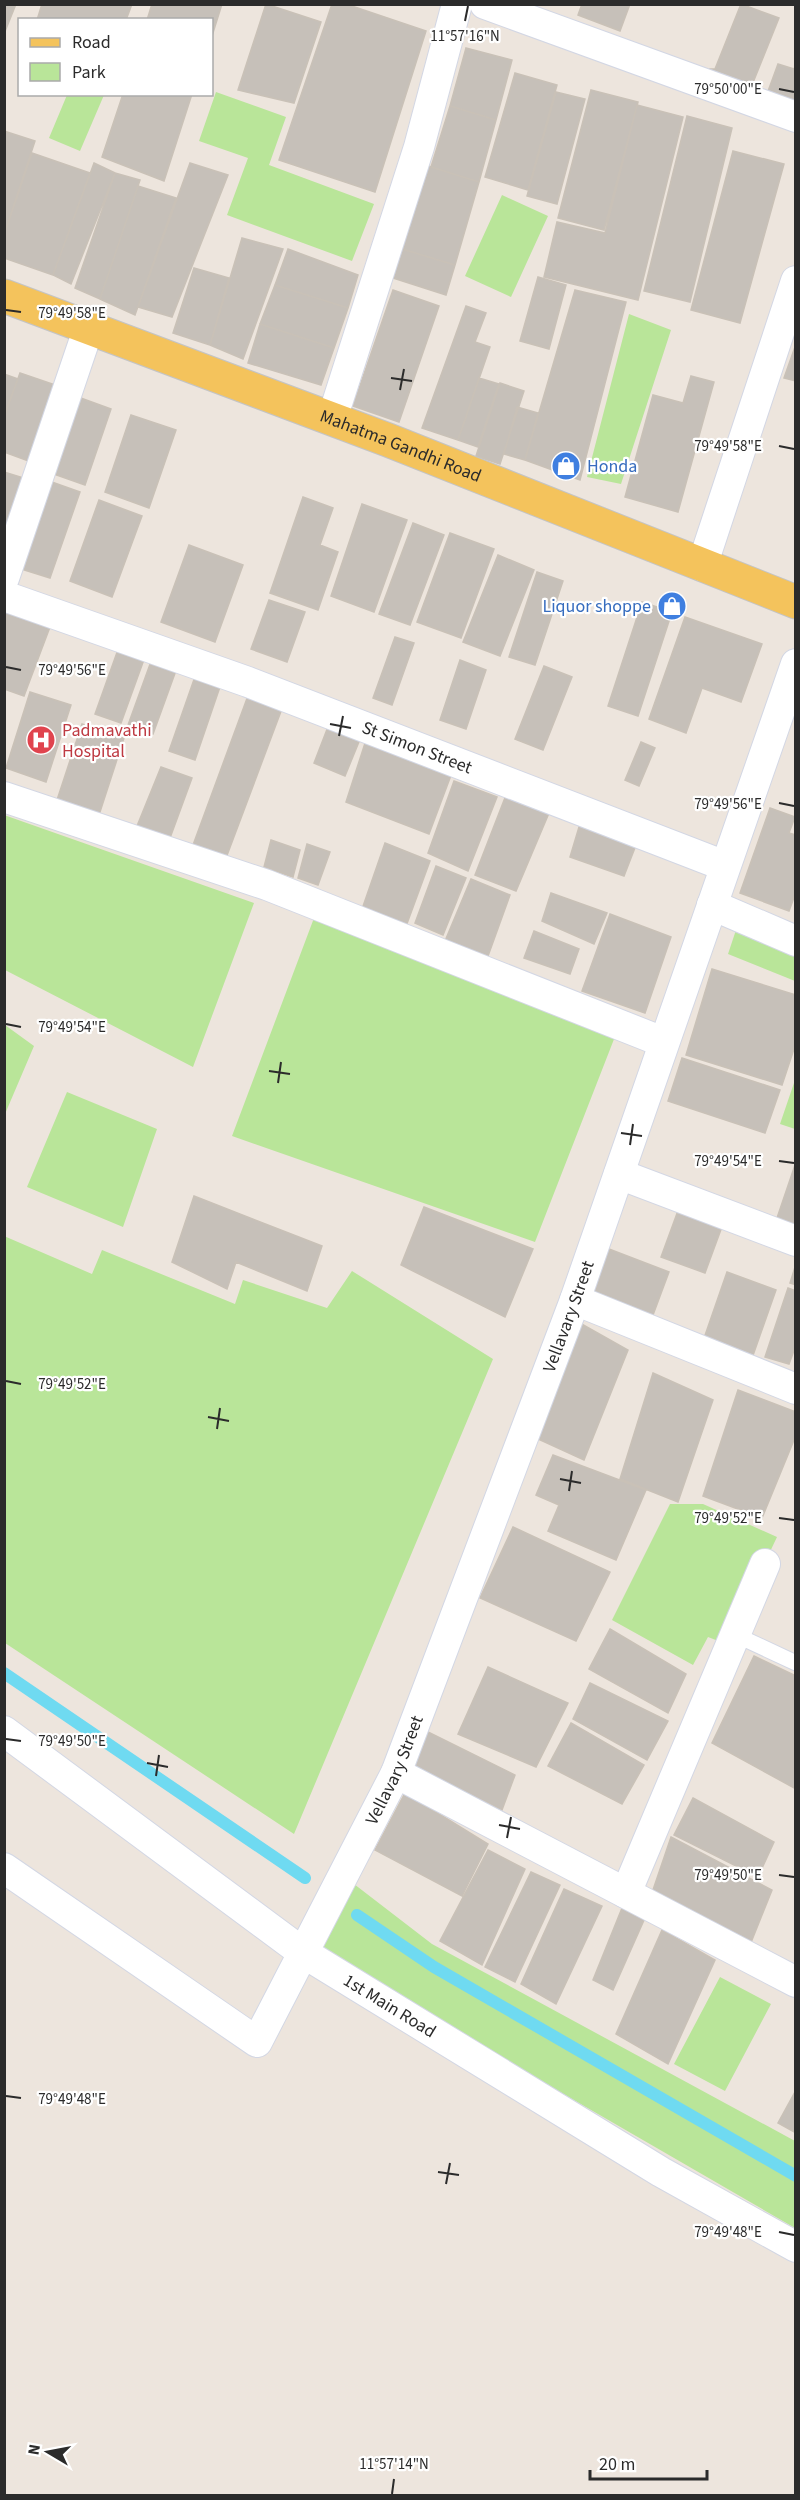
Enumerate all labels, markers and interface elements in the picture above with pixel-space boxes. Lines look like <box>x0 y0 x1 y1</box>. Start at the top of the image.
legend <box>18 18 213 96</box>
text: 11°57'16"N <box>430 26 500 47</box>
text: Road <box>72 30 111 55</box>
text: Park <box>72 60 106 85</box>
text: 79°50'00"E <box>694 79 762 100</box>
text: 79°49'58"E <box>38 303 106 324</box>
street label: Mahatma Gandhi Road <box>317 403 485 488</box>
text: 79°49'58"E <box>694 436 762 457</box>
shop icon: Honda <box>550 450 582 482</box>
place label: Honda <box>587 454 637 479</box>
shop icon: Liquor shoppe <box>656 590 688 622</box>
place label: Liquor shoppe <box>542 594 651 619</box>
text: 79°49'56"E <box>38 660 106 681</box>
street label: St Simon Street <box>358 715 476 780</box>
place label: Padmavathi Hospital <box>62 718 152 764</box>
hospital icon: Padmavathi Hospital <box>25 724 57 756</box>
text: 79°49'56"E <box>694 794 762 815</box>
text: 79°49'54"E <box>38 1017 106 1038</box>
text: 79°49'54"E <box>694 1151 762 1172</box>
street label: Vellavary Street <box>536 1257 600 1376</box>
text: 79°49'52"E <box>38 1374 106 1395</box>
text: 79°49'52"E <box>694 1508 762 1529</box>
street label: Vellavary Street <box>359 1712 429 1829</box>
text: 79°49'50"E <box>38 1731 106 1752</box>
text: 79°49'50"E <box>694 1865 762 1886</box>
street label: 1st Main Road <box>339 1968 441 2044</box>
text: 79°49'48"E <box>38 2089 106 2110</box>
text: 79°49'48"E <box>694 2222 762 2243</box>
north arrow <box>18 2422 78 2482</box>
text: N <box>22 2442 46 2457</box>
scale bar <box>590 2443 707 2481</box>
text: 20 m <box>599 2452 635 2477</box>
text: 11°57'14"N <box>359 2454 429 2475</box>

